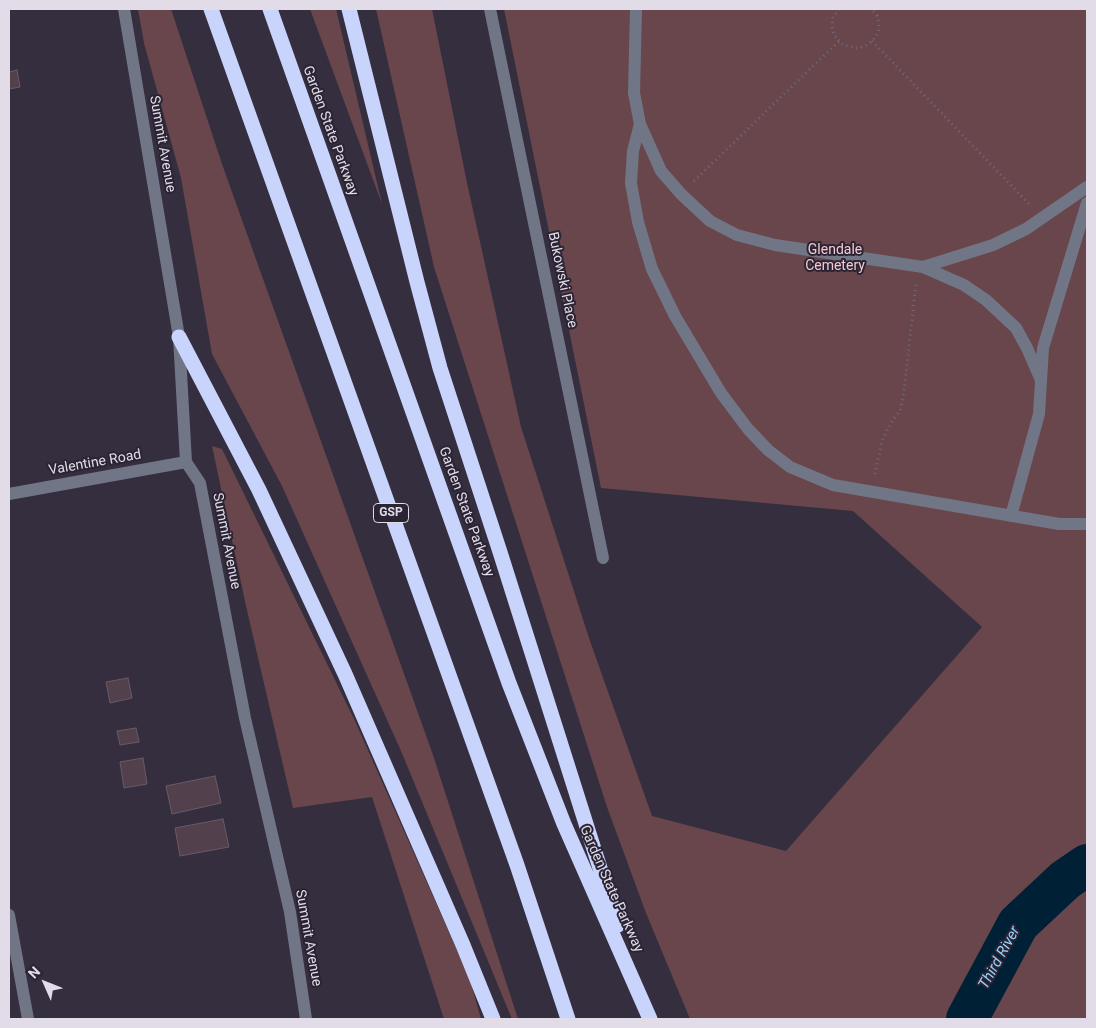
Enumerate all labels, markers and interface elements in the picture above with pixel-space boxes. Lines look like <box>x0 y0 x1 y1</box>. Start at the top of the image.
street label: Garden State Parkway <box>299 64 361 198</box>
street label: Summit Avenue <box>145 94 179 194</box>
street label: Bukowski Place <box>544 230 580 330</box>
park label: Glendale Cemetery <box>805 242 865 274</box>
street label: Garden State Parkway <box>435 445 497 579</box>
street label: Valentine Road <box>47 447 143 479</box>
street label: Summit Avenue <box>208 491 244 591</box>
road number: GSP <box>374 503 408 522</box>
street label: Garden State Parkway <box>575 823 647 955</box>
street label: Summit Avenue <box>291 888 325 988</box>
water label: Third River <box>975 923 1025 993</box>
north arrow <box>20 958 70 1008</box>
text: N <box>25 963 43 982</box>

